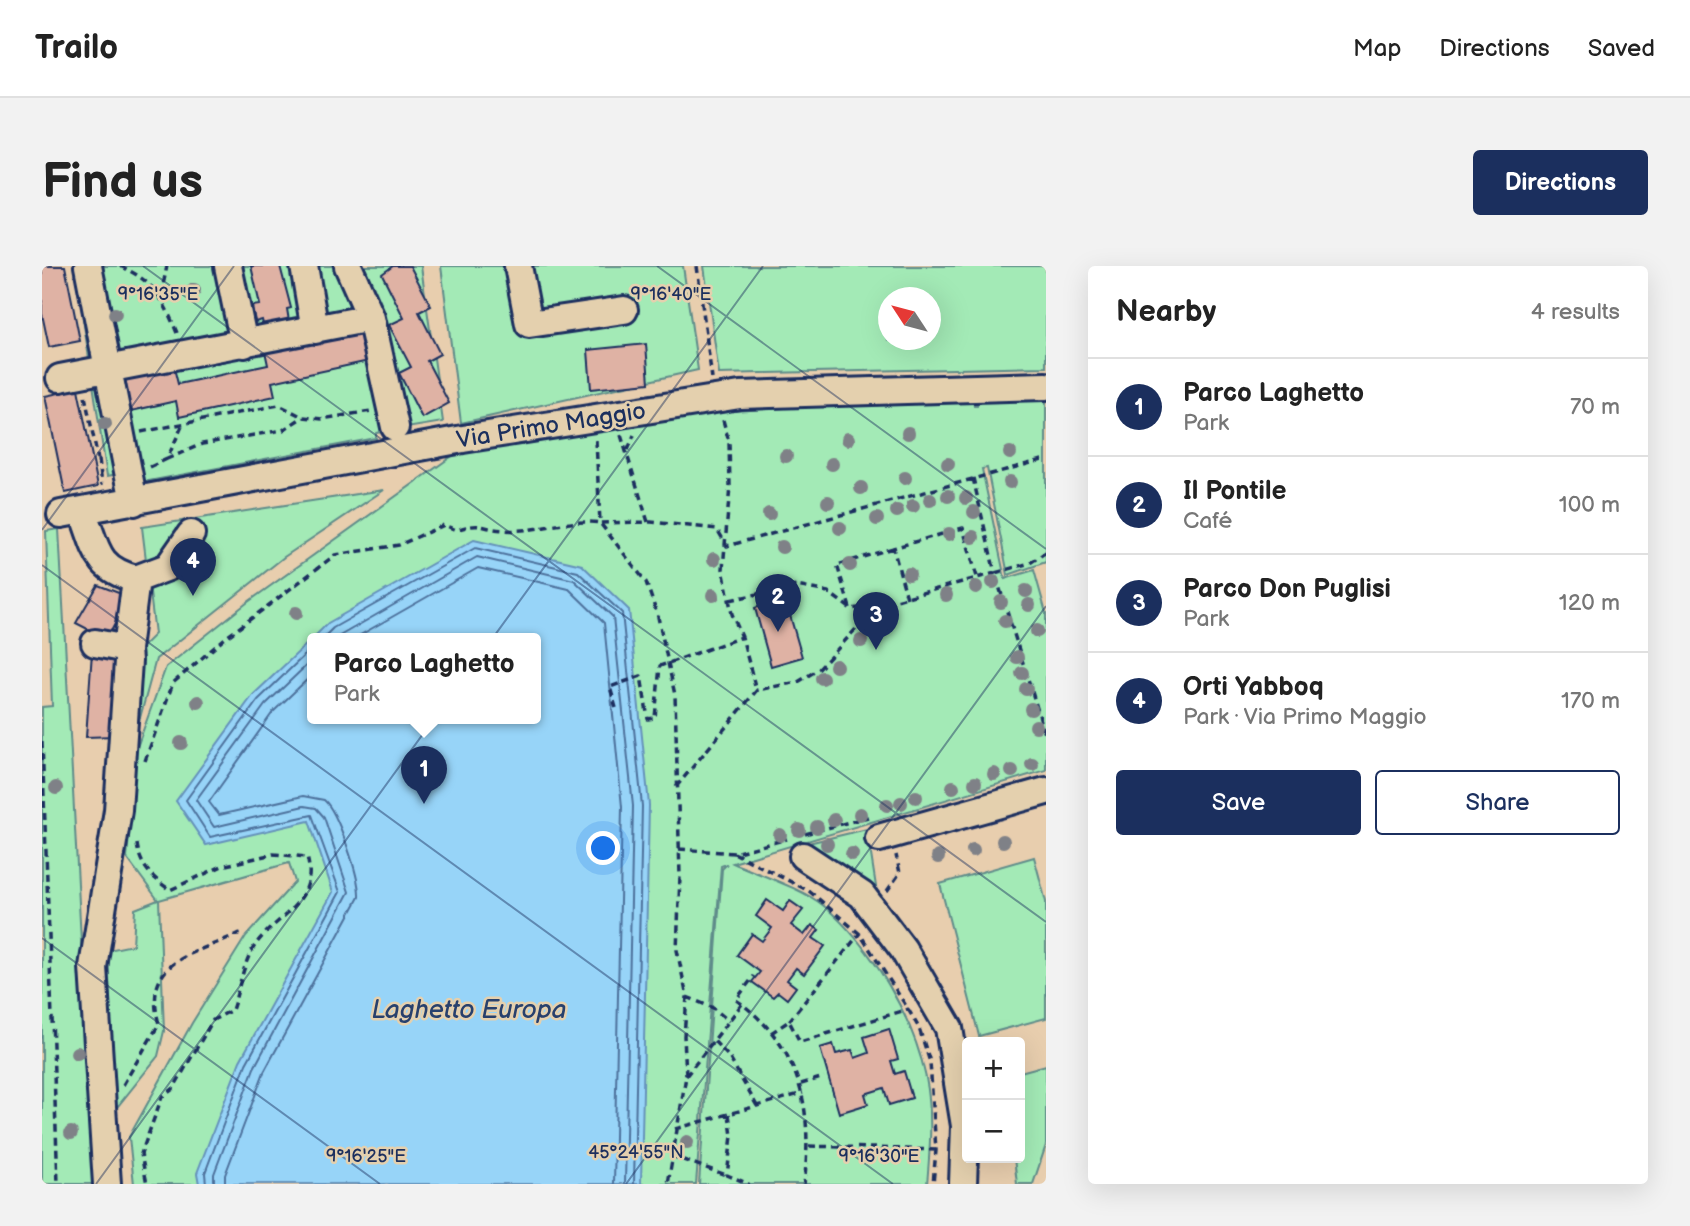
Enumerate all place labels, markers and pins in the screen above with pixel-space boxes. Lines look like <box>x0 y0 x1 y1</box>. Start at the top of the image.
pin: 4 <box>170 538 216 596</box>
pin: 2 <box>755 574 801 632</box>
pin: 3 <box>853 592 899 650</box>
pin: 1 <box>401 746 447 804</box>

